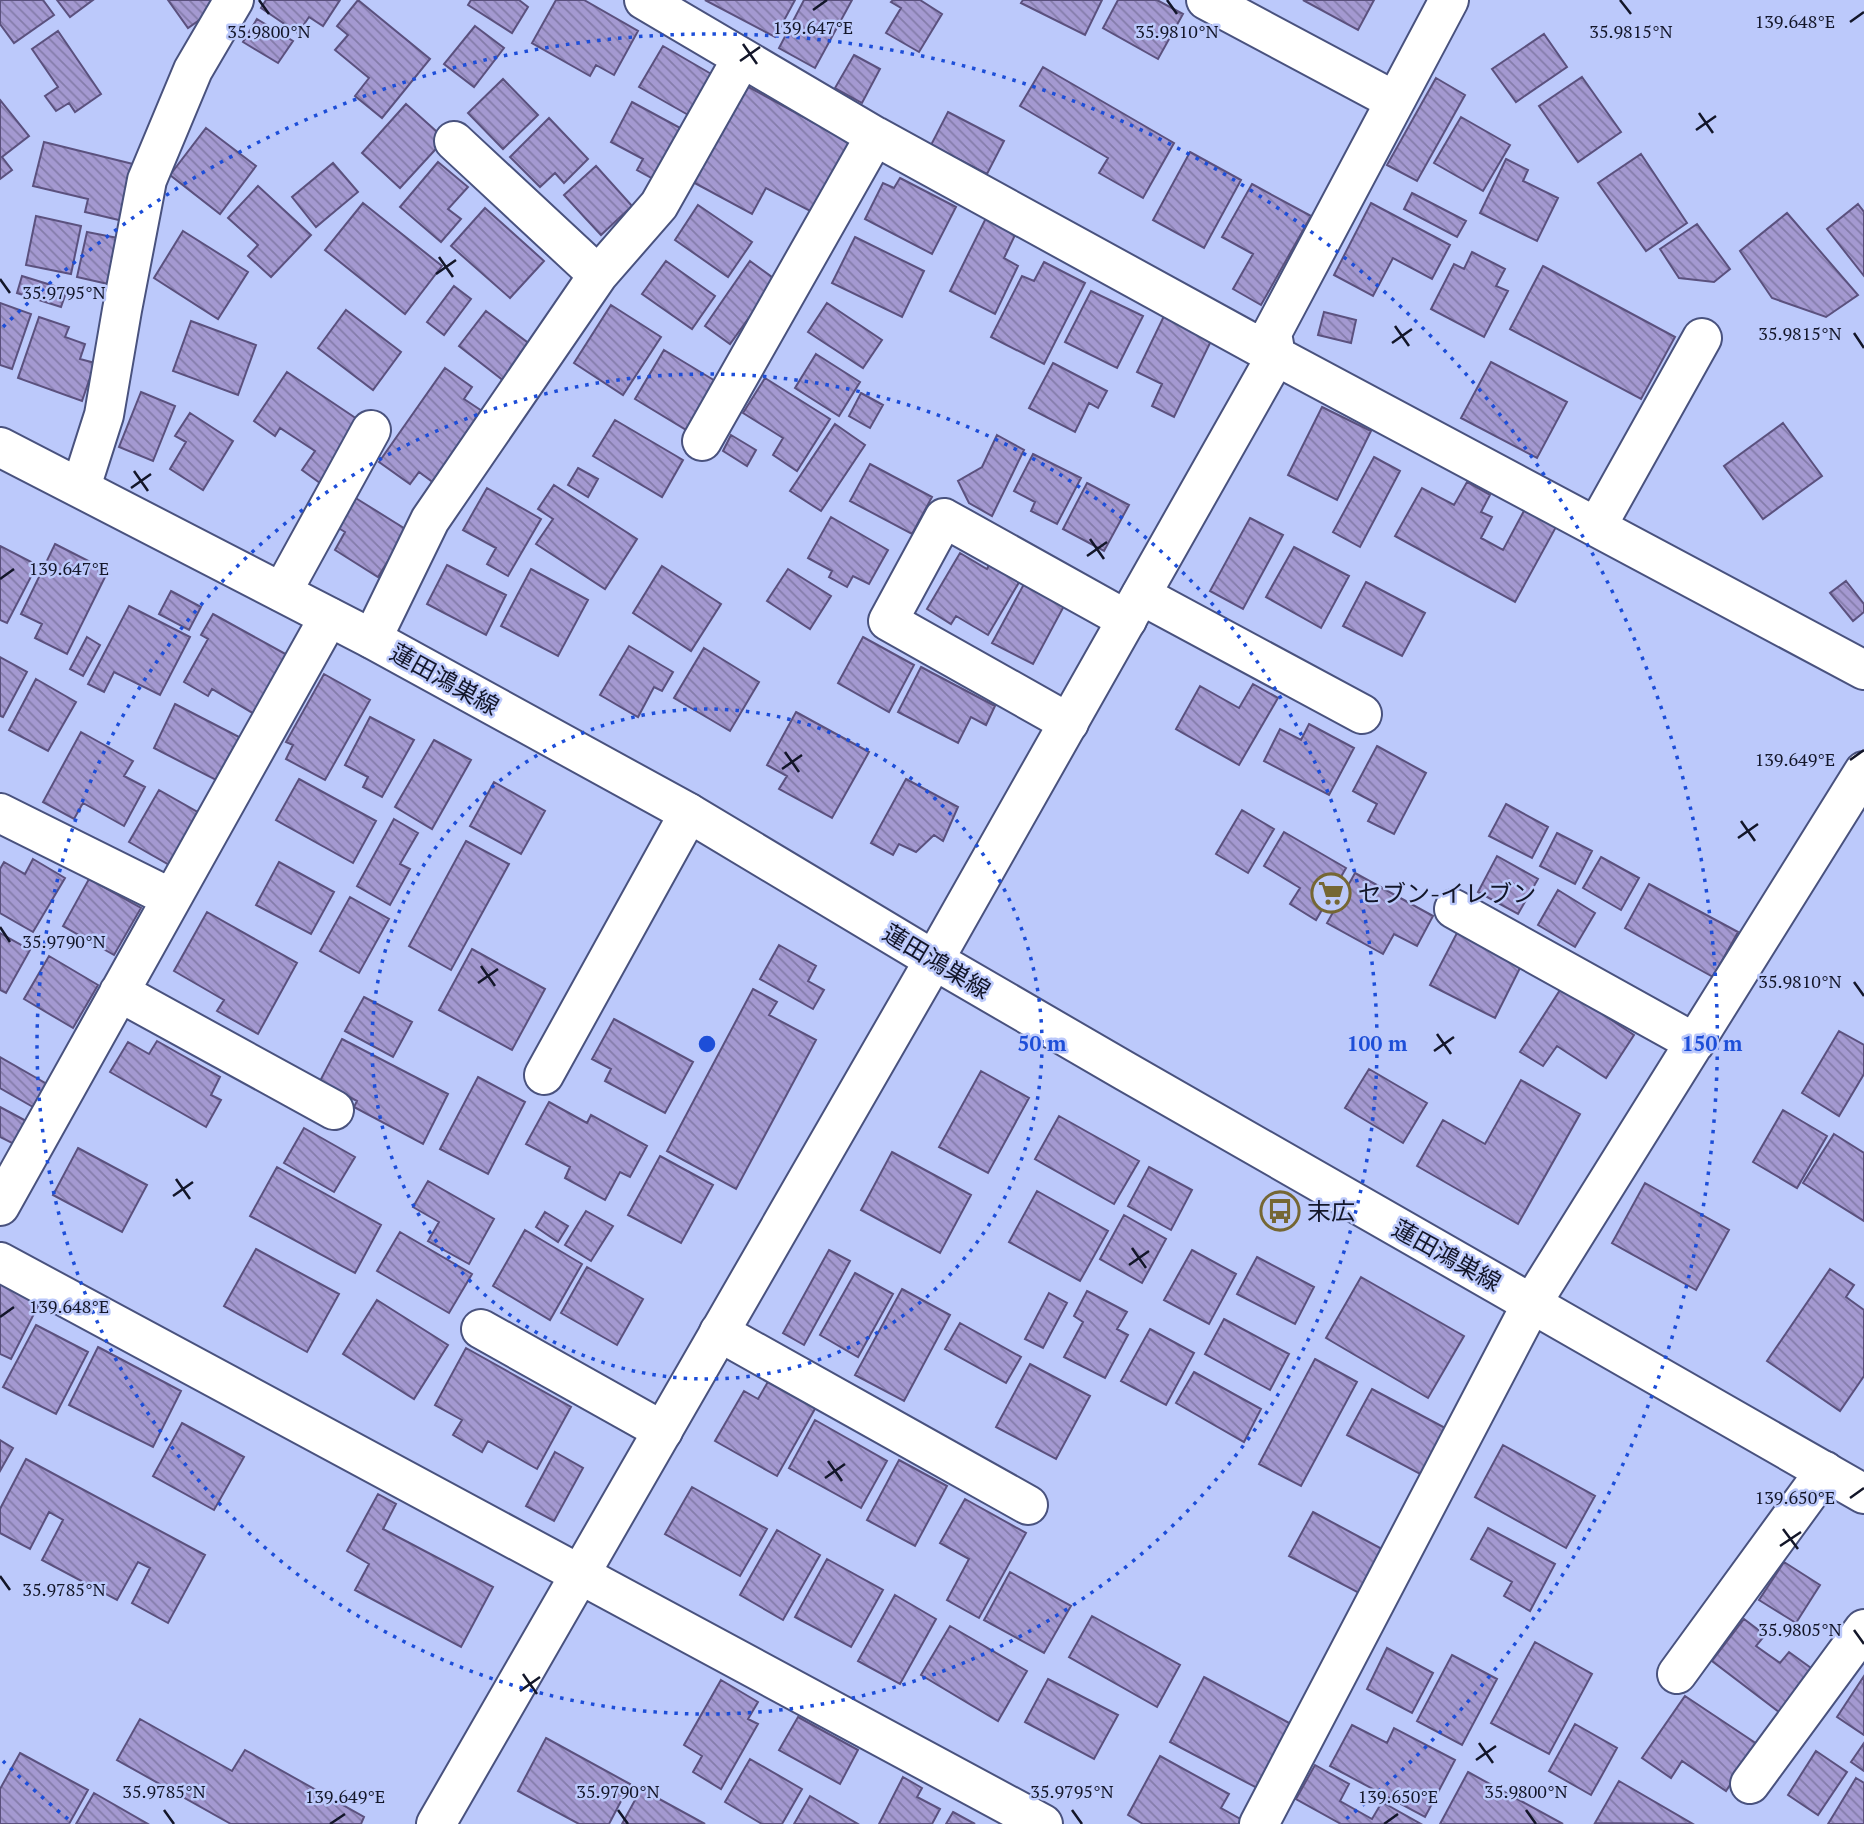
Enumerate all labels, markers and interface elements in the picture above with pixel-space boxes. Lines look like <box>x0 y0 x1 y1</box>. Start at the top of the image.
text: 139.648°E <box>1755 9 1835 33</box>
text: 139.647°E <box>773 15 853 39</box>
text: 35.9800°N <box>227 19 311 43</box>
text: 35.9810°N <box>1135 19 1219 43</box>
text: 35.9815°N <box>1589 19 1673 43</box>
text: 35.9795°N <box>22 280 106 304</box>
text: 35.9815°N <box>1758 321 1842 345</box>
text: 139.647°E <box>29 556 109 580</box>
street label: 蓮田鴻巣線 <box>385 636 505 722</box>
text: 139.649°E <box>1755 747 1835 771</box>
supermarket icon: セブン-イレブン <box>1310 872 1352 914</box>
place label: セブン-イレブン <box>1358 877 1536 909</box>
street label: 蓮田鴻巣線 <box>877 916 997 1006</box>
text: 35.9790°N <box>22 929 106 953</box>
text: 35.9810°N <box>1758 969 1842 993</box>
text: 50 m <box>1018 1029 1067 1057</box>
text: 100 m <box>1347 1029 1408 1057</box>
text: 150 m <box>1682 1029 1743 1057</box>
centre of rings <box>695 1032 719 1056</box>
bus stop icon: 末広 <box>1259 1190 1301 1232</box>
place label: 末広 <box>1307 1195 1355 1227</box>
street label: 蓮田鴻巣線 <box>1387 1212 1507 1298</box>
text: 139.648°E <box>29 1294 109 1318</box>
text: 139.650°E <box>1755 1485 1835 1509</box>
text: 35.9785°N <box>22 1577 106 1601</box>
text: 35.9805°N <box>1758 1617 1842 1641</box>
text: 35.9785°N <box>122 1779 206 1803</box>
text: 35.9790°N <box>576 1779 660 1803</box>
text: 35.9795°N <box>1030 1779 1114 1803</box>
text: 35.9800°N <box>1484 1779 1568 1803</box>
text: 139.649°E <box>305 1784 385 1808</box>
text: 139.650°E <box>1358 1784 1438 1808</box>

